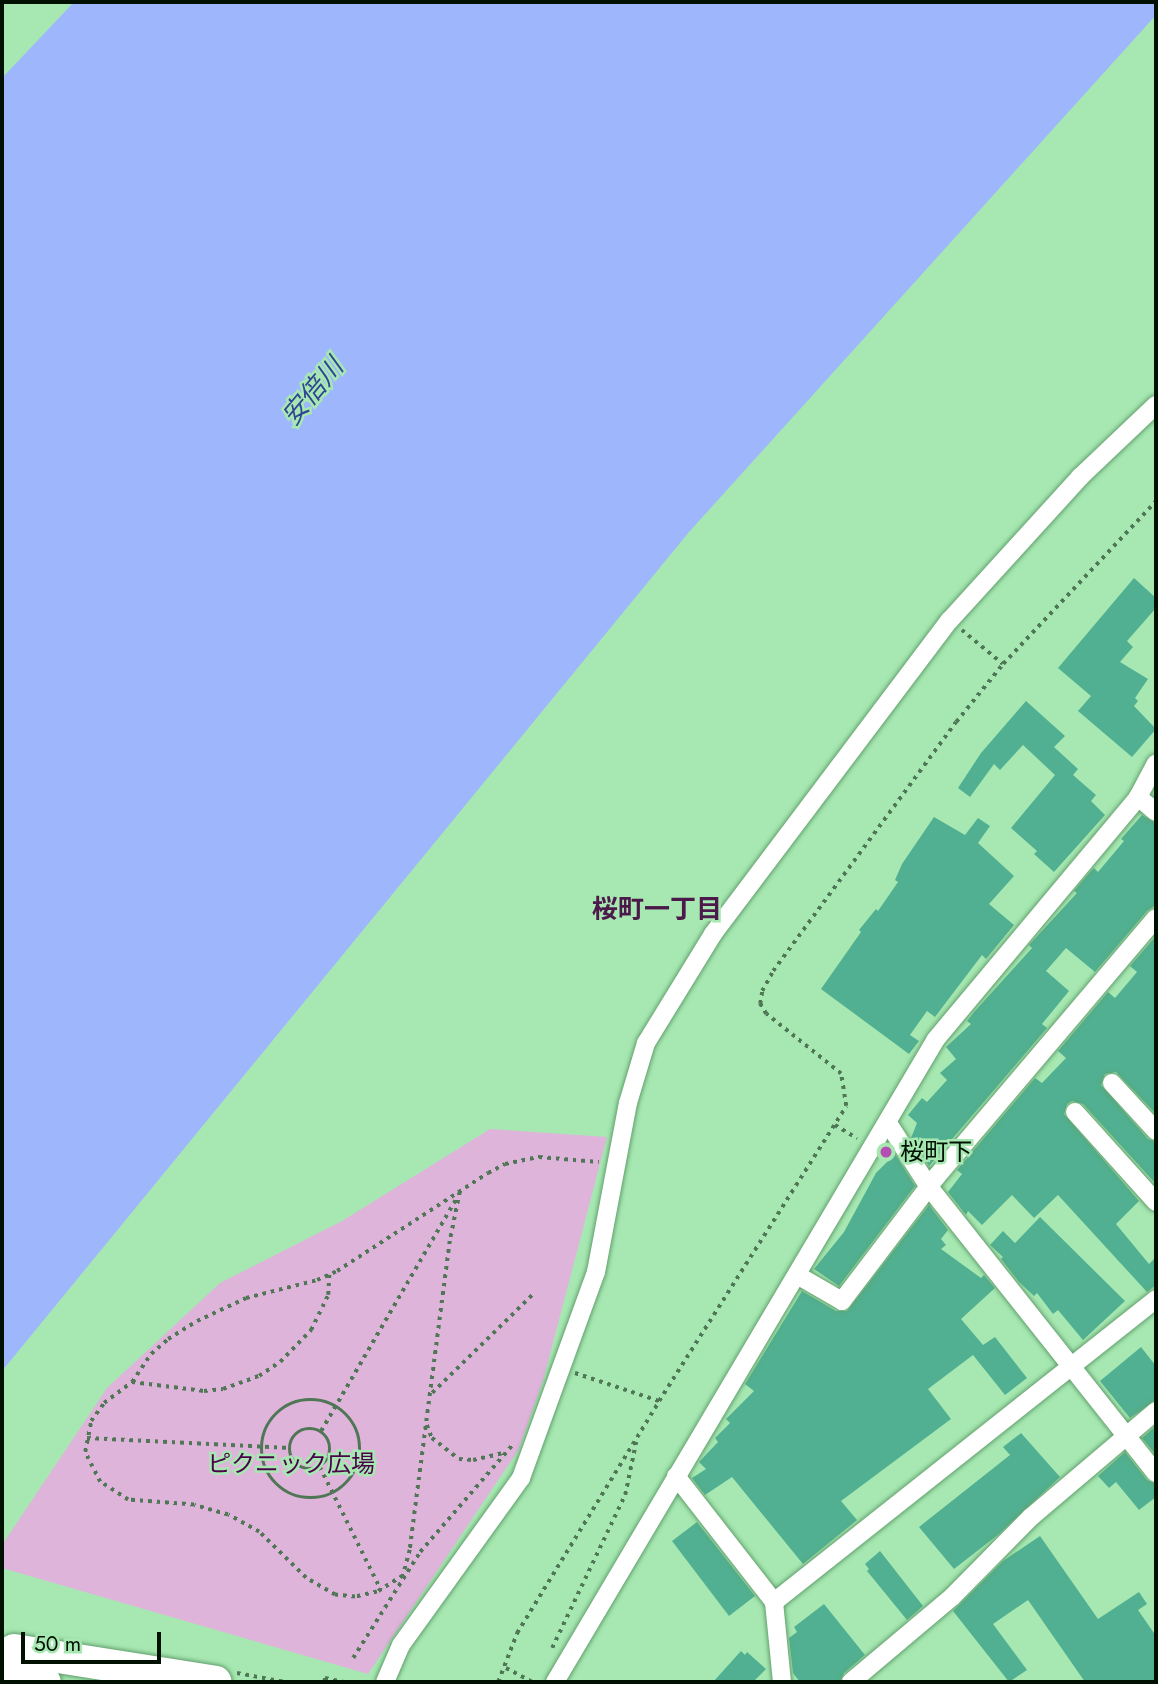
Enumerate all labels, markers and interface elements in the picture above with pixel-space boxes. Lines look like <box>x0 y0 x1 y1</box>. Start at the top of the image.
water label: 安倍川 <box>276 352 350 432</box>
district label: 桜町一丁目 <box>592 894 722 926</box>
place label: 桜町下 <box>900 1138 972 1166</box>
marker: 桜町下 <box>878 1144 894 1160</box>
park label: ピクニック広場 <box>207 1450 375 1478</box>
scale bar <box>24 1618 164 1662</box>
text: 50 m <box>34 1629 81 1659</box>

